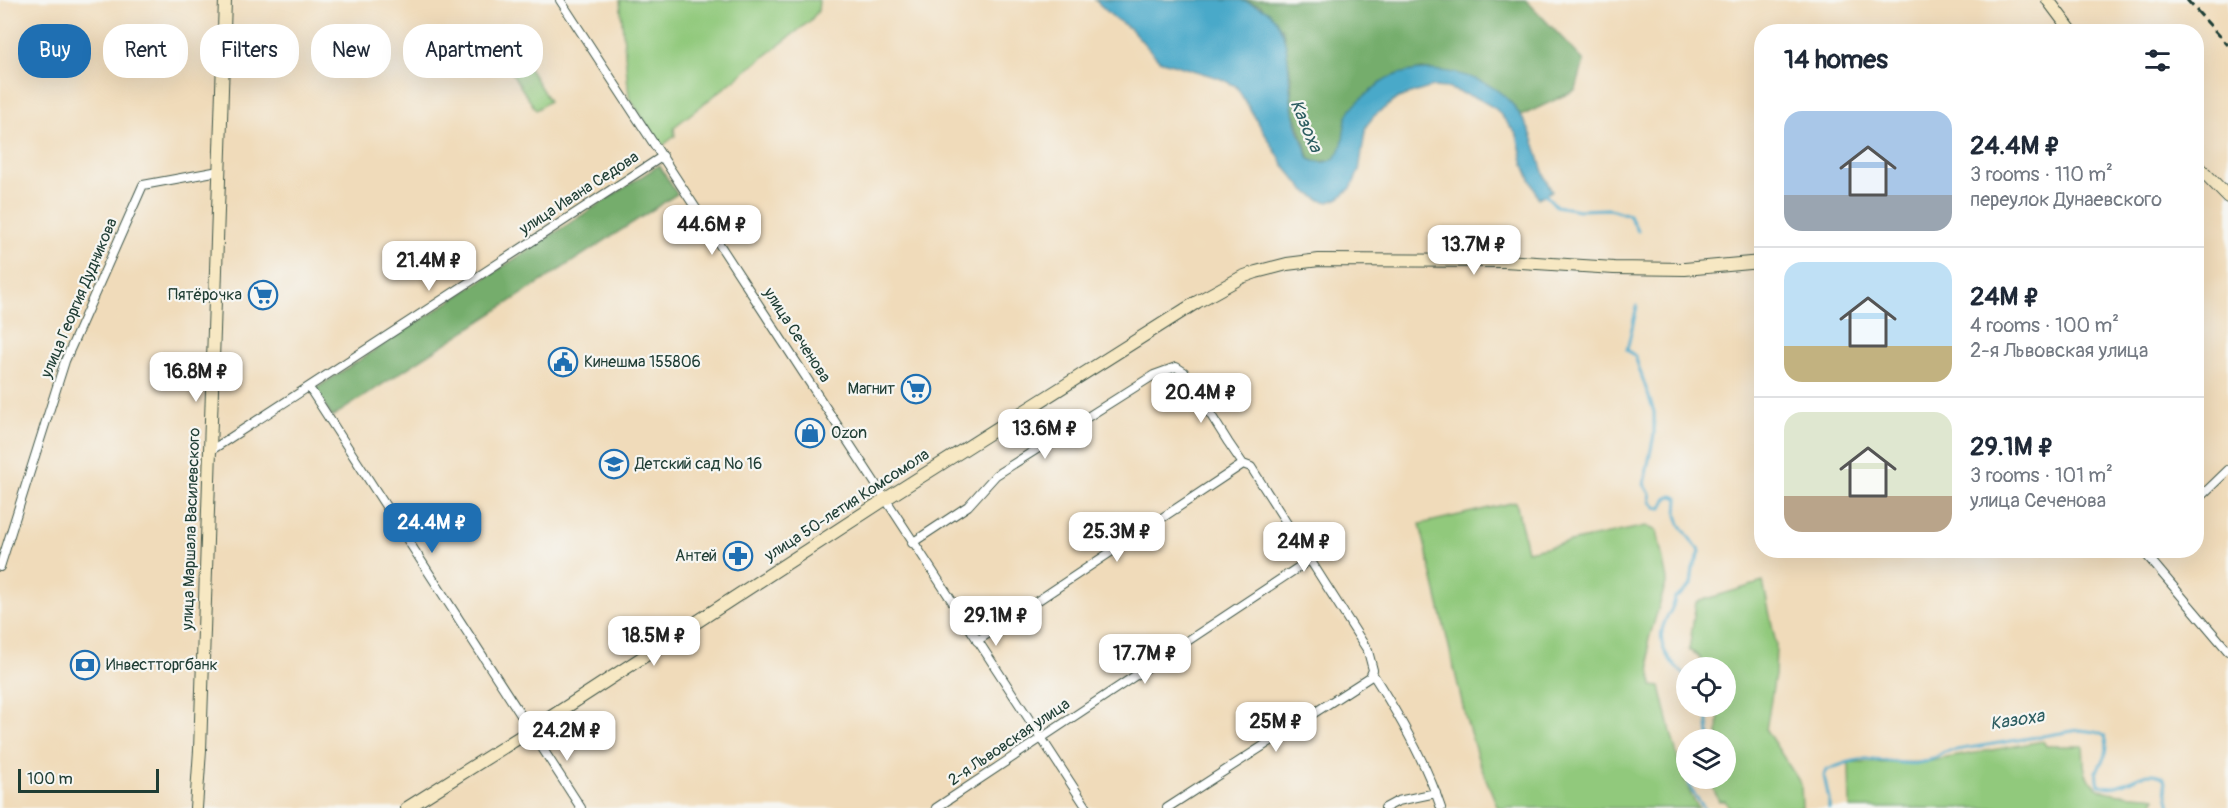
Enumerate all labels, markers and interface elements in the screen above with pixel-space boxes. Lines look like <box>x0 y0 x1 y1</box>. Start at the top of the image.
chip: Buy <box>18 24 91 78</box>
chip: Rent <box>103 24 188 78</box>
chip: Filters <box>200 24 299 78</box>
chip: New <box>311 24 391 78</box>
chip: Apartment <box>403 24 543 78</box>
text: 14 homes <box>1784 44 1888 76</box>
icon: filters <box>2141 44 2174 77</box>
water label: Казоха <box>1285 96 1328 157</box>
text: 24.4M ₽ <box>1970 130 2060 162</box>
icon: home <box>1832 135 1904 207</box>
street label: улица Ивана Седова <box>515 147 642 240</box>
text: 3 rooms · 110 m² <box>1970 162 2113 187</box>
text: переулок Дунаевского <box>1970 187 2162 212</box>
pin: 44.6M ₽ <box>657 205 767 256</box>
text: 44.6M ₽ <box>677 212 747 237</box>
street label: улица Георгия Дудникова <box>36 215 122 382</box>
pin: 13.7M ₽ <box>1419 225 1529 276</box>
text: 13.7M ₽ <box>1442 232 1506 257</box>
pin: 21.4M ₽ <box>374 241 484 292</box>
text: 21.4M ₽ <box>396 248 462 273</box>
supermarket icon: Пятёрочка <box>247 279 279 311</box>
text: 24M ₽ <box>1970 281 2040 313</box>
street label: улица Сеченова <box>758 283 835 386</box>
place label: Пятёрочка <box>168 285 242 305</box>
icon: home <box>1832 286 1904 358</box>
text: 4 rooms · 100 m² <box>1970 313 2119 338</box>
text: 2-я Львовская улица <box>1970 338 2148 363</box>
public building icon: Кинешма 155806 <box>547 346 579 378</box>
pin: 16.8M ₽ <box>141 352 251 403</box>
place label: Кинешма 155806 <box>584 352 701 372</box>
text: 16.8M ₽ <box>164 359 228 384</box>
supermarket icon: Магнит <box>900 373 932 405</box>
pin: 20.4M ₽ <box>1146 373 1256 424</box>
place label: Магнит <box>847 379 895 399</box>
text: 20.4M ₽ <box>1165 380 1237 405</box>
pin: 13.6M ₽ <box>990 409 1100 460</box>
text: 13.6M ₽ <box>1012 416 1078 441</box>
shop icon: Ozon <box>794 417 826 449</box>
place label: Ozon <box>831 423 867 443</box>
street label: улица Маршала Василевского <box>177 427 205 632</box>
text: 29.1M ₽ <box>1970 431 2054 463</box>
icon: home <box>1832 436 1904 508</box>
street label: улица 50-летия Комсомола <box>760 444 933 566</box>
school or university icon: Детский сад № 16 <box>598 448 630 480</box>
place label: Детский сад № 16 <box>634 454 762 474</box>
text: 3 rooms · 101 m² <box>1970 463 2113 488</box>
text: улица Сеченова <box>1970 488 2106 513</box>
pin: 24.4M ₽ <box>377 503 487 554</box>
text: 24.4M ₽ <box>397 510 467 535</box>
pin: 25.3M ₽ <box>1062 512 1172 563</box>
text: 25.3M ₽ <box>1083 519 1151 544</box>
pin: 24M ₽ <box>1262 522 1346 573</box>
text: 24M ₽ <box>1277 529 1331 554</box>
pharmacy icon: Антей <box>722 540 754 572</box>
place label: Антей <box>675 546 717 566</box>
pin: 29.1M ₽ <box>941 596 1051 647</box>
text: 29.1M ₽ <box>964 603 1028 628</box>
pin: 18.5M ₽ <box>599 616 709 667</box>
text: 18.5M ₽ <box>622 623 686 648</box>
pin: 17.7M ₽ <box>1090 634 1200 685</box>
text: 17.7M ₽ <box>1113 641 1177 666</box>
bank icon: Инвестторгбанк <box>69 649 101 681</box>
place label: Инвестторгбанк <box>106 655 218 675</box>
map controls <box>1676 657 1736 789</box>
button: locate <box>1676 657 1736 717</box>
street label: 2-я Львовская улица <box>944 694 1074 790</box>
pin: 25M ₽ <box>1234 702 1318 753</box>
water label: Казоха <box>1988 704 2047 736</box>
text: 25M ₽ <box>1250 709 1302 734</box>
pin: 24.2M ₽ <box>512 711 622 762</box>
text: 24.2M ₽ <box>532 718 602 743</box>
button: layers <box>1676 729 1736 789</box>
scale bar <box>18 766 159 794</box>
text: 100 m <box>27 769 73 789</box>

